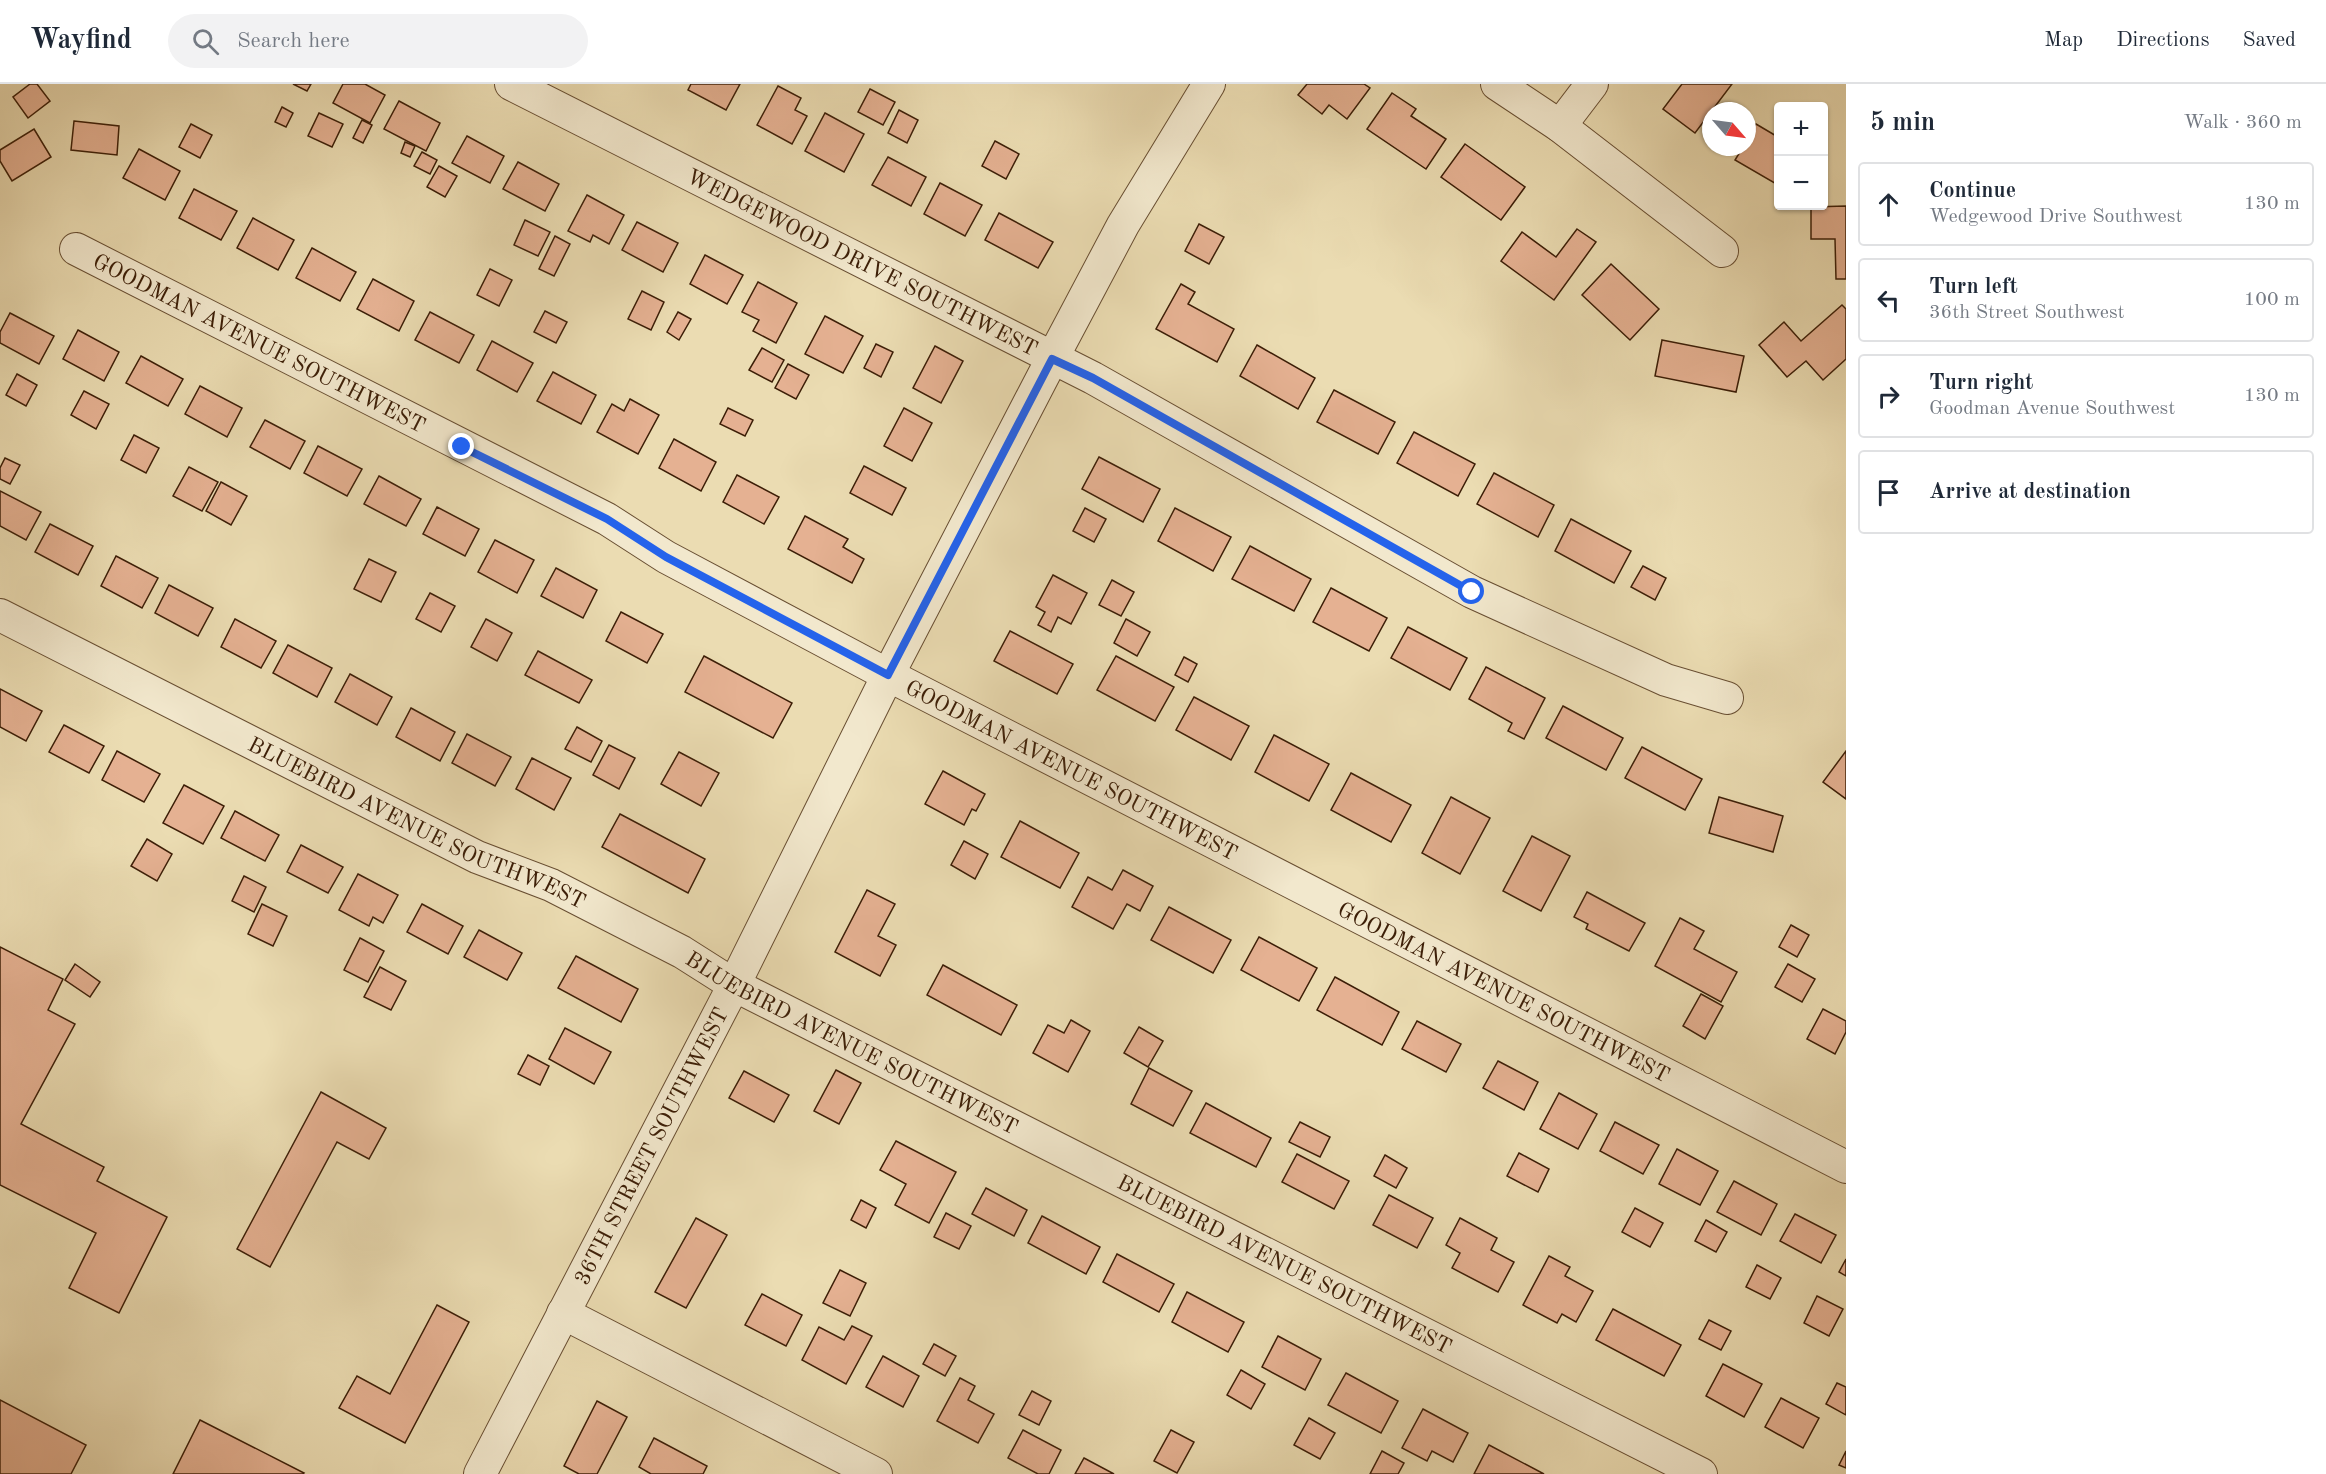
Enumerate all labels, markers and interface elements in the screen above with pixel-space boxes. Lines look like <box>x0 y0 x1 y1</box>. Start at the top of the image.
search box <box>168 14 588 68</box>
icon: search <box>189 25 222 58</box>
text: Wayfind <box>30 27 132 55</box>
text: Search here <box>237 30 350 52</box>
text: Map <box>2044 30 2083 51</box>
text: Directions <box>2116 30 2210 51</box>
text: Saved <box>2243 30 2296 51</box>
north arrow <box>1702 102 1756 156</box>
map controls <box>1774 102 1828 210</box>
button: + <box>1774 102 1828 156</box>
text: 5 min <box>1870 110 1935 136</box>
text: Walk · 360 m <box>2183 113 2302 133</box>
button: − <box>1774 156 1828 210</box>
street label: WEDGEWOOD DRIVE SOUTHWEST <box>683 166 1041 361</box>
text: Continue <box>1929 180 2016 202</box>
icon: ahead <box>1872 188 1905 221</box>
text: 130 m <box>2244 194 2300 214</box>
text: Wedgewood Drive Southwest <box>1929 207 2182 227</box>
street label: GOODMAN AVENUE SOUTHWEST <box>89 251 429 438</box>
text: Turn left <box>1929 276 2018 298</box>
icon: left <box>1872 284 1905 317</box>
text: 100 m <box>2244 290 2300 310</box>
text: 36th Street Southwest <box>1929 303 2125 323</box>
text: Turn right <box>1929 372 2033 394</box>
icon: right <box>1872 380 1905 413</box>
text: 130 m <box>2244 386 2300 406</box>
text: Goodman Avenue Southwest <box>1929 399 2175 419</box>
route end <box>448 433 474 459</box>
icon: arrive <box>1872 476 1905 509</box>
text: Arrive at destination <box>1929 481 2131 503</box>
route start <box>1458 578 1484 604</box>
street label: GOODMAN AVENUE SOUTHWEST <box>901 677 1240 865</box>
street label: BLUEBIRD AVENUE SOUTHWEST <box>244 734 589 914</box>
street label: GOODMAN AVENUE SOUTHWEST <box>1334 899 1673 1087</box>
street label: BLUEBIRD AVENUE SOUTHWEST <box>681 948 1021 1140</box>
street label: 36TH STREET SOUTHWEST <box>571 1004 733 1289</box>
street label: BLUEBIRD AVENUE SOUTHWEST <box>1113 1172 1455 1359</box>

